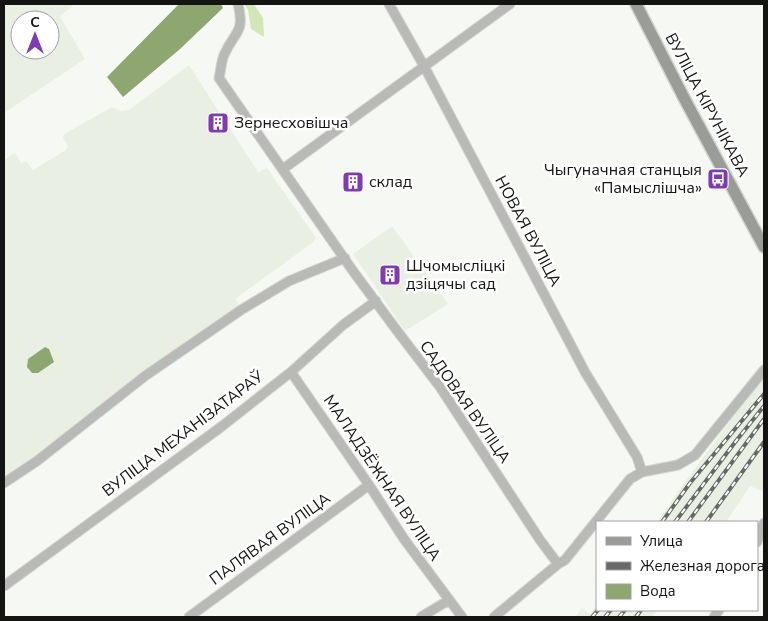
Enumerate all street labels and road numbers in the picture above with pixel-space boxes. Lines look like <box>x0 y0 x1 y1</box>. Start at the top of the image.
street label: ВУЛІЦА КІРУНІКАВА <box>660 29 754 181</box>
street label: НОВАЯ ВУЛІЦА <box>490 172 567 291</box>
street label: САДОВАЯ ВУЛІЦА <box>414 336 516 468</box>
street label: ВУЛІЦА МЕХАНІЗАТАРАЎ <box>98 366 269 502</box>
street label: МАЛАДЗЁЖНАЯ ВУЛІЦА <box>318 391 446 566</box>
street label: ПАЛЯВАЯ ВУЛІЦА <box>205 487 335 590</box>

